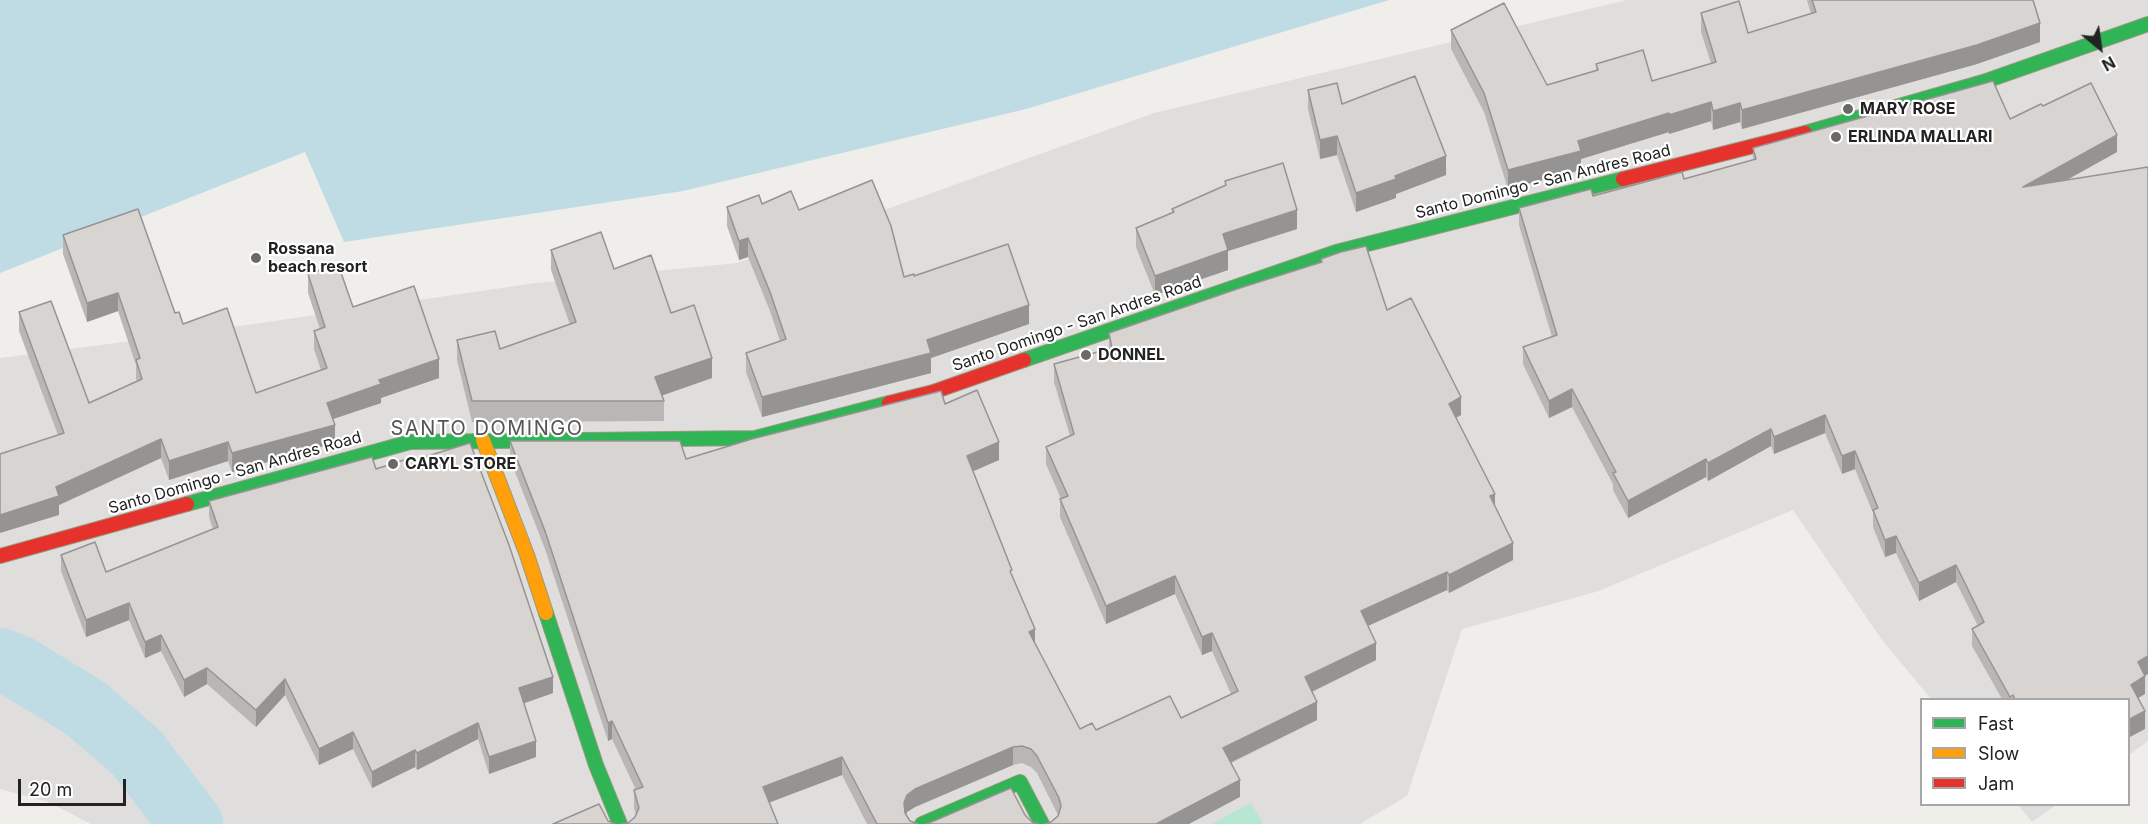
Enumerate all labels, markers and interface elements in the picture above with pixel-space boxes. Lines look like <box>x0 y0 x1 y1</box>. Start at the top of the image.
north arrow <box>2070 18 2130 78</box>
text: N <box>2099 52 2119 75</box>
place label: MARY ROSE <box>1860 99 1955 119</box>
marker: MARY ROSE <box>1841 102 1855 116</box>
place label: ERLINDA MALLARI <box>1848 127 1992 147</box>
marker: ERLINDA MALLARI <box>1829 130 1843 144</box>
street label: Santo Domingo - San Andres Road <box>1413 141 1673 223</box>
place label: Rossana beach resort <box>268 239 367 277</box>
marker: Rossana beach resort <box>249 251 263 265</box>
street label: Santo Domingo - San Andres Road <box>950 272 1204 376</box>
place label: DONNEL <box>1098 345 1165 365</box>
marker: DONNEL <box>1079 348 1093 362</box>
district label: SANTO DOMINGO <box>391 417 583 441</box>
street label: Santo Domingo - San Andres Road <box>106 428 364 518</box>
place label: CARYL STORE <box>405 454 516 474</box>
marker: CARYL STORE <box>386 457 400 471</box>
legend <box>1920 698 2130 806</box>
text: Fast <box>1978 713 2014 734</box>
text: Slow <box>1978 743 2019 764</box>
scale bar <box>21 767 129 805</box>
text: Jam <box>1978 773 2014 794</box>
text: 20 m <box>29 779 72 800</box>

